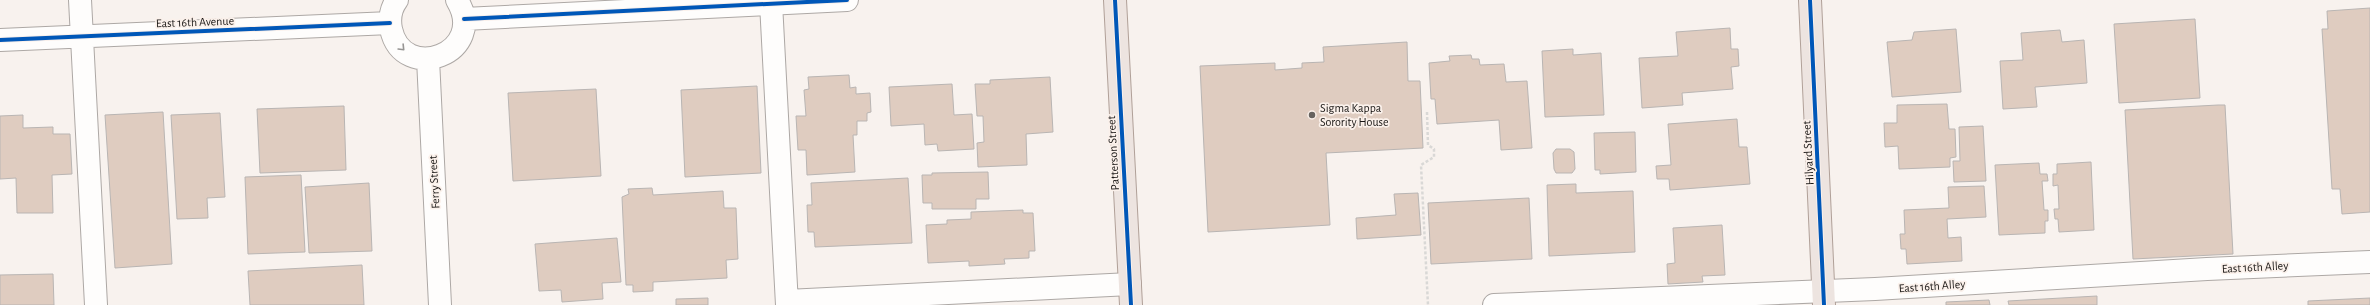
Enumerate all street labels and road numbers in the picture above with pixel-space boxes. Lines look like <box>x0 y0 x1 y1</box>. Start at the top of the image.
street label: East 16th Avenue <box>156 15 234 29</box>
street label: Patterson Street <box>1105 115 1121 191</box>
street label: Hilyard Street <box>1800 120 1817 186</box>
street label: Ferry Street <box>427 155 442 209</box>
street label: East 16th Alley <box>2221 259 2289 276</box>
street label: East 16th Alley <box>1898 278 1966 295</box>

